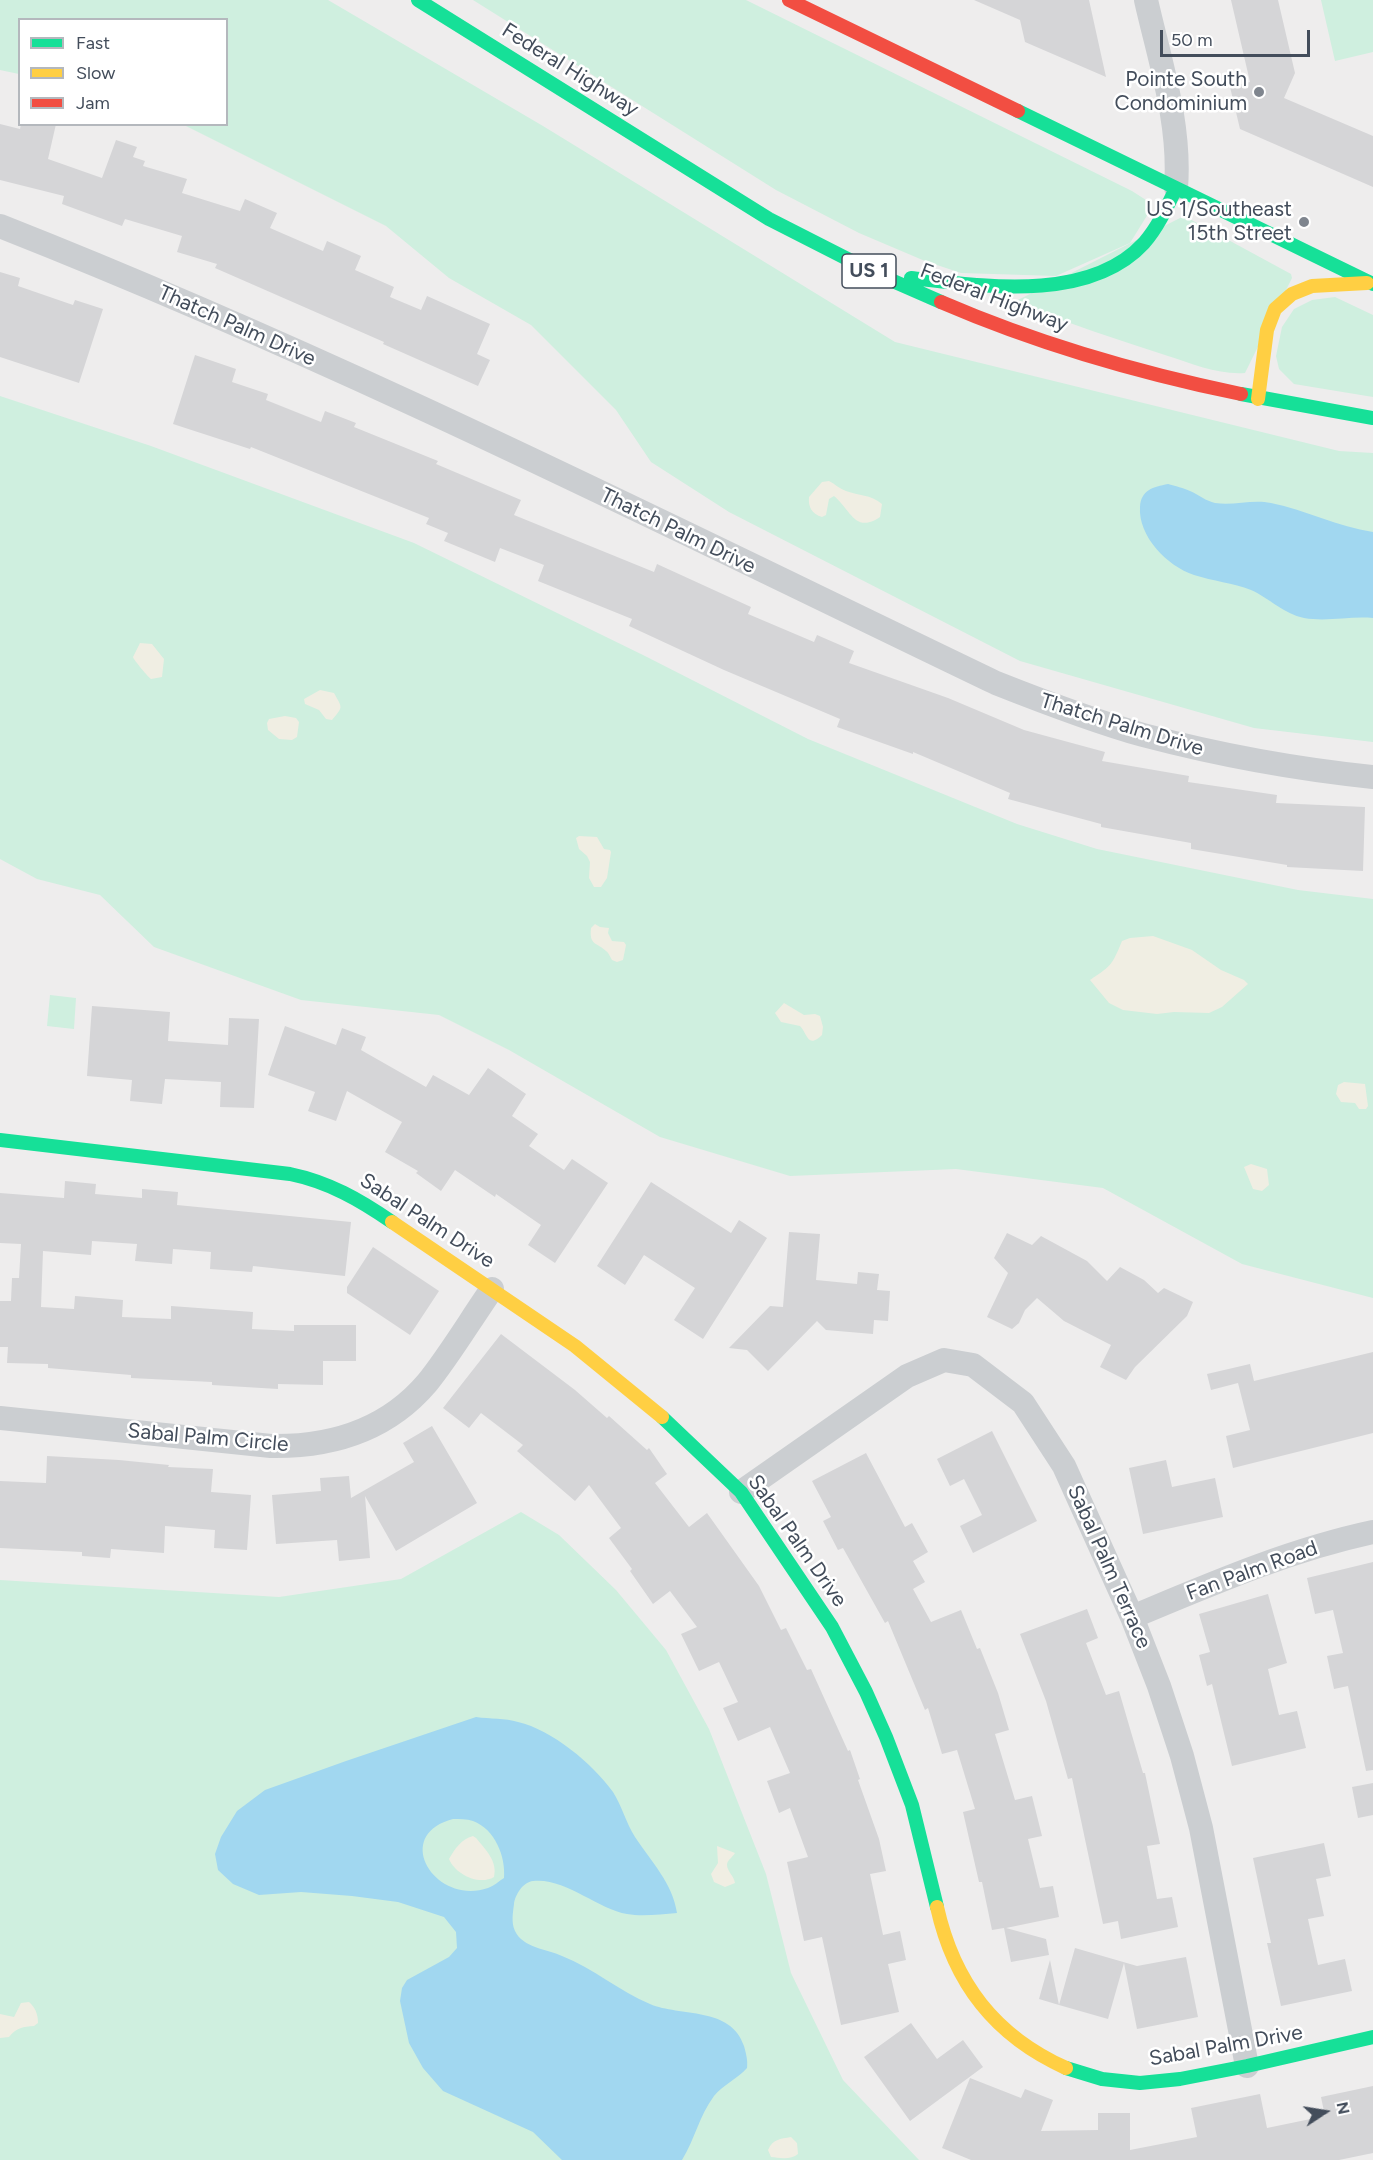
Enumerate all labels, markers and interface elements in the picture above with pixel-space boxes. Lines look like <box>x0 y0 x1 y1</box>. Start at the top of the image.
legend <box>18 18 228 126</box>
street label: Federal Highway <box>497 18 643 122</box>
scale bar <box>1163 18 1313 56</box>
text: 50 m <box>1171 29 1213 51</box>
text: Fast <box>76 32 110 54</box>
text: Slow <box>76 62 115 84</box>
place label: Pointe South Condominium <box>1115 67 1247 117</box>
marker: Pointe South Condominium <box>1252 85 1266 99</box>
text: Jam <box>76 92 110 114</box>
place label: US 1/Southeast 15th Street <box>1146 197 1292 247</box>
marker: US 1/Southeast 15th Street <box>1297 215 1311 229</box>
road number: US 1 <box>842 254 896 288</box>
street label: Federal Highway <box>916 258 1072 338</box>
street label: Thatch Palm Drive <box>155 280 319 372</box>
street label: Thatch Palm Drive <box>596 483 760 579</box>
street label: Thatch Palm Drive <box>1037 688 1207 762</box>
street label: Sabal Palm Drive <box>355 1168 499 1274</box>
street label: Sabal Palm Circle <box>127 1418 289 1458</box>
street label: Sabal Palm Drive <box>742 1470 852 1612</box>
street label: Sabal Palm Terrace <box>1062 1481 1156 1653</box>
street label: Fan Palm Road <box>1183 1536 1321 1606</box>
street label: Sabal Palm Drive <box>1147 2020 1305 2072</box>
north arrow <box>1295 2082 1355 2142</box>
text: N <box>1333 2100 1354 2116</box>

